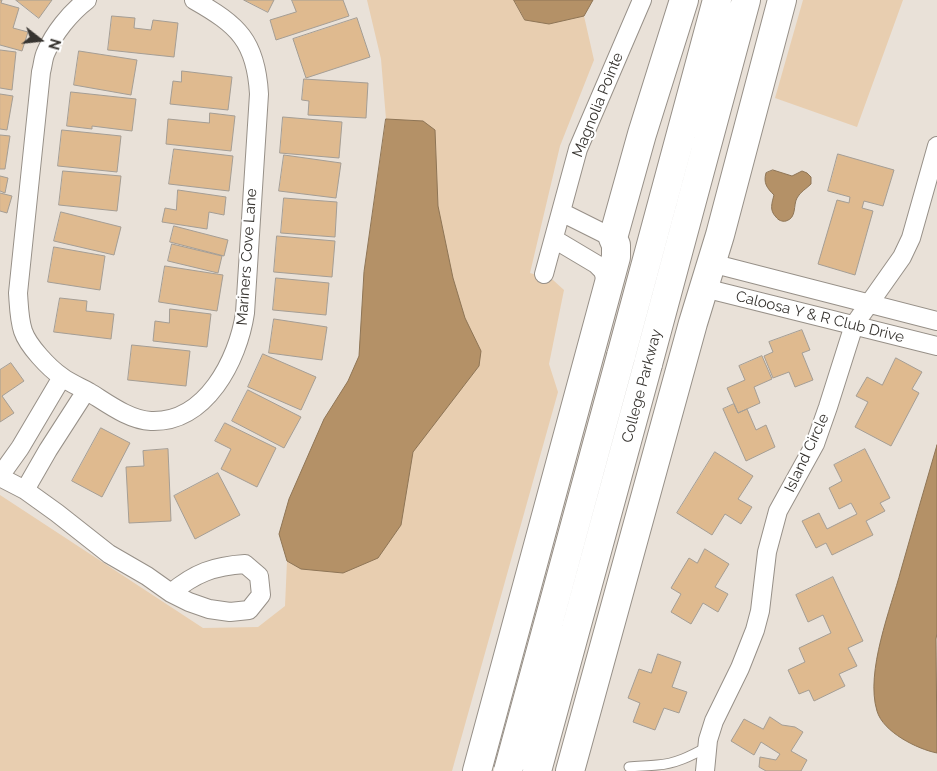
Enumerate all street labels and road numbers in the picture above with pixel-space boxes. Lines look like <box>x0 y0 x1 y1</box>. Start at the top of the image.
street label: Magnolia Pointe <box>569 50 627 160</box>
street label: Mariners Cove Lane <box>233 188 261 326</box>
street label: Caloosa Y & R Club Drive <box>734 287 906 347</box>
street label: College Parkway <box>618 327 666 445</box>
street label: Island Circle <box>781 411 833 495</box>

